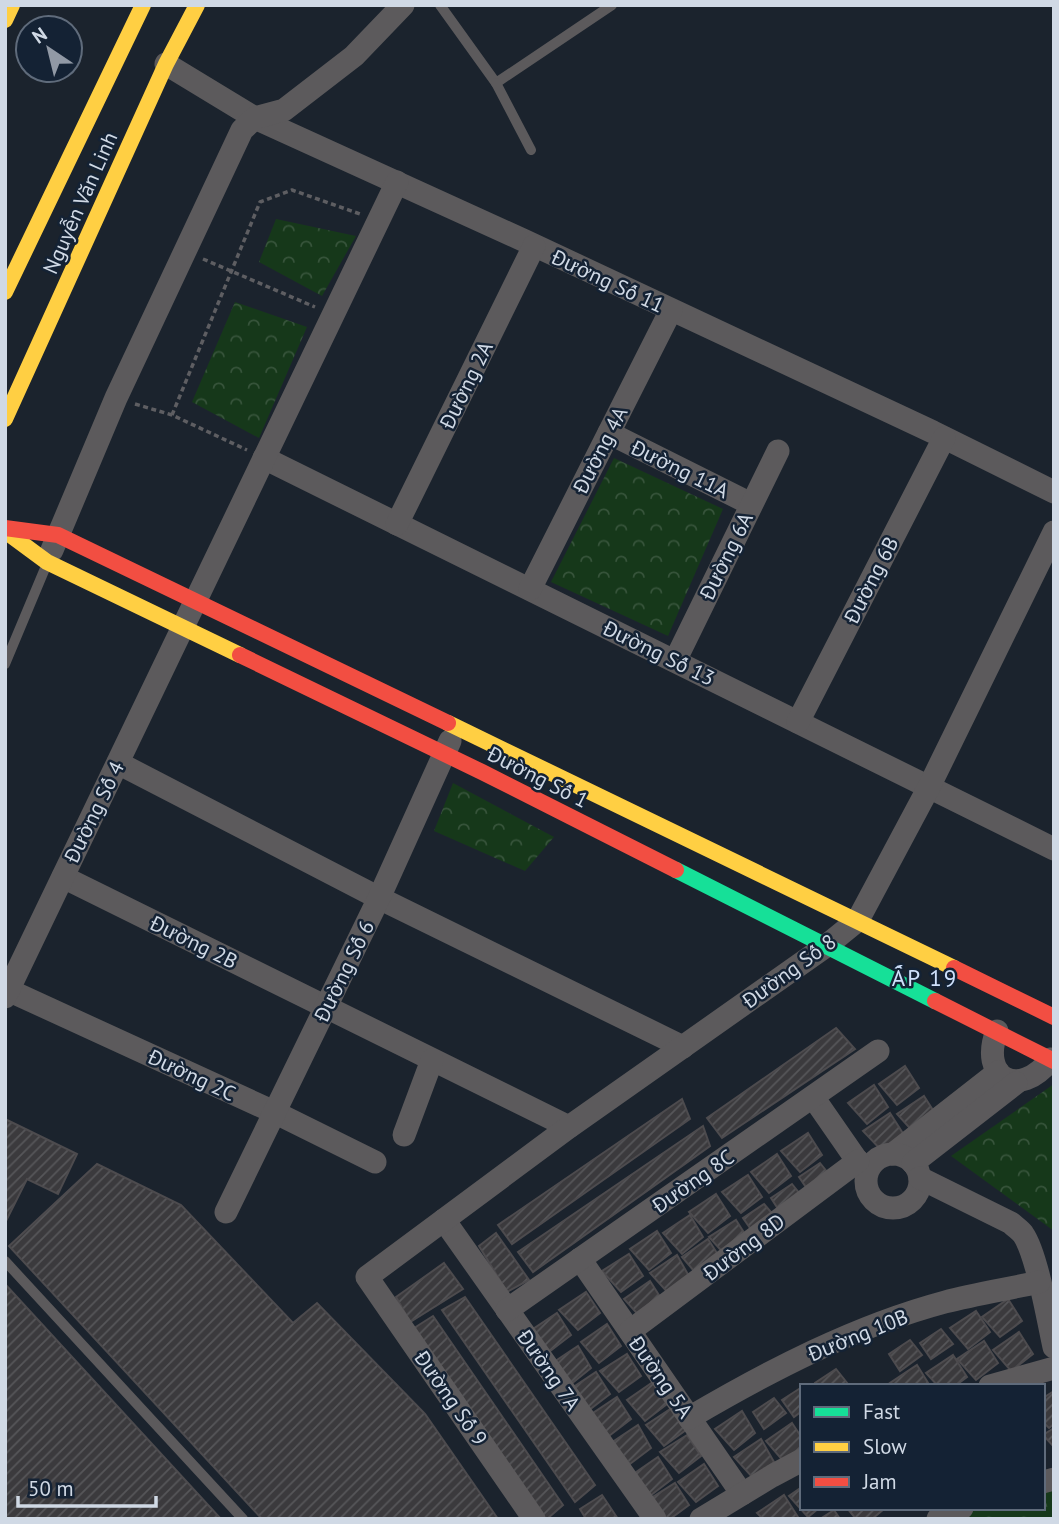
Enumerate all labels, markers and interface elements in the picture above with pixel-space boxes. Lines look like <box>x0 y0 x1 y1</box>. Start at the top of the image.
north arrow <box>14 14 84 84</box>
text: N <box>27 22 51 48</box>
street label: Nguyễn Văn Linh <box>37 128 123 278</box>
street label: Đường Số 11 <box>547 243 669 319</box>
street label: Đường 2A <box>433 336 499 434</box>
street label: Đường 4A <box>566 401 634 499</box>
street label: Đường 11A <box>626 433 734 505</box>
street label: Đường 6A <box>693 507 759 605</box>
street label: Đường 6B <box>837 532 904 629</box>
street label: Đường Số 13 <box>598 614 719 692</box>
street label: Đường Số 1 <box>482 740 593 814</box>
street label: Đường Số 4 <box>57 757 130 868</box>
street label: Đường 2B <box>145 909 242 975</box>
street label: Đường Số 6 <box>307 916 380 1027</box>
street label: Đường Số 8 <box>736 928 841 1015</box>
district label: ẤP 19 <box>892 963 958 992</box>
street label: Đường 2C <box>143 1043 240 1107</box>
street label: Đường 8C <box>646 1143 739 1219</box>
street label: Đường 8D <box>697 1208 790 1287</box>
street label: Đường 10B <box>803 1303 912 1368</box>
street label: Đường 7A <box>511 1324 587 1416</box>
street label: Đường 5A <box>622 1330 699 1424</box>
street label: Đường Số 9 <box>408 1345 493 1451</box>
legend <box>800 1384 1045 1510</box>
text: Fast <box>863 1398 900 1425</box>
text: Slow <box>863 1433 907 1460</box>
scale bar <box>18 1464 156 1508</box>
text: Jam <box>862 1468 897 1495</box>
text: 50 m <box>28 1475 74 1502</box>

